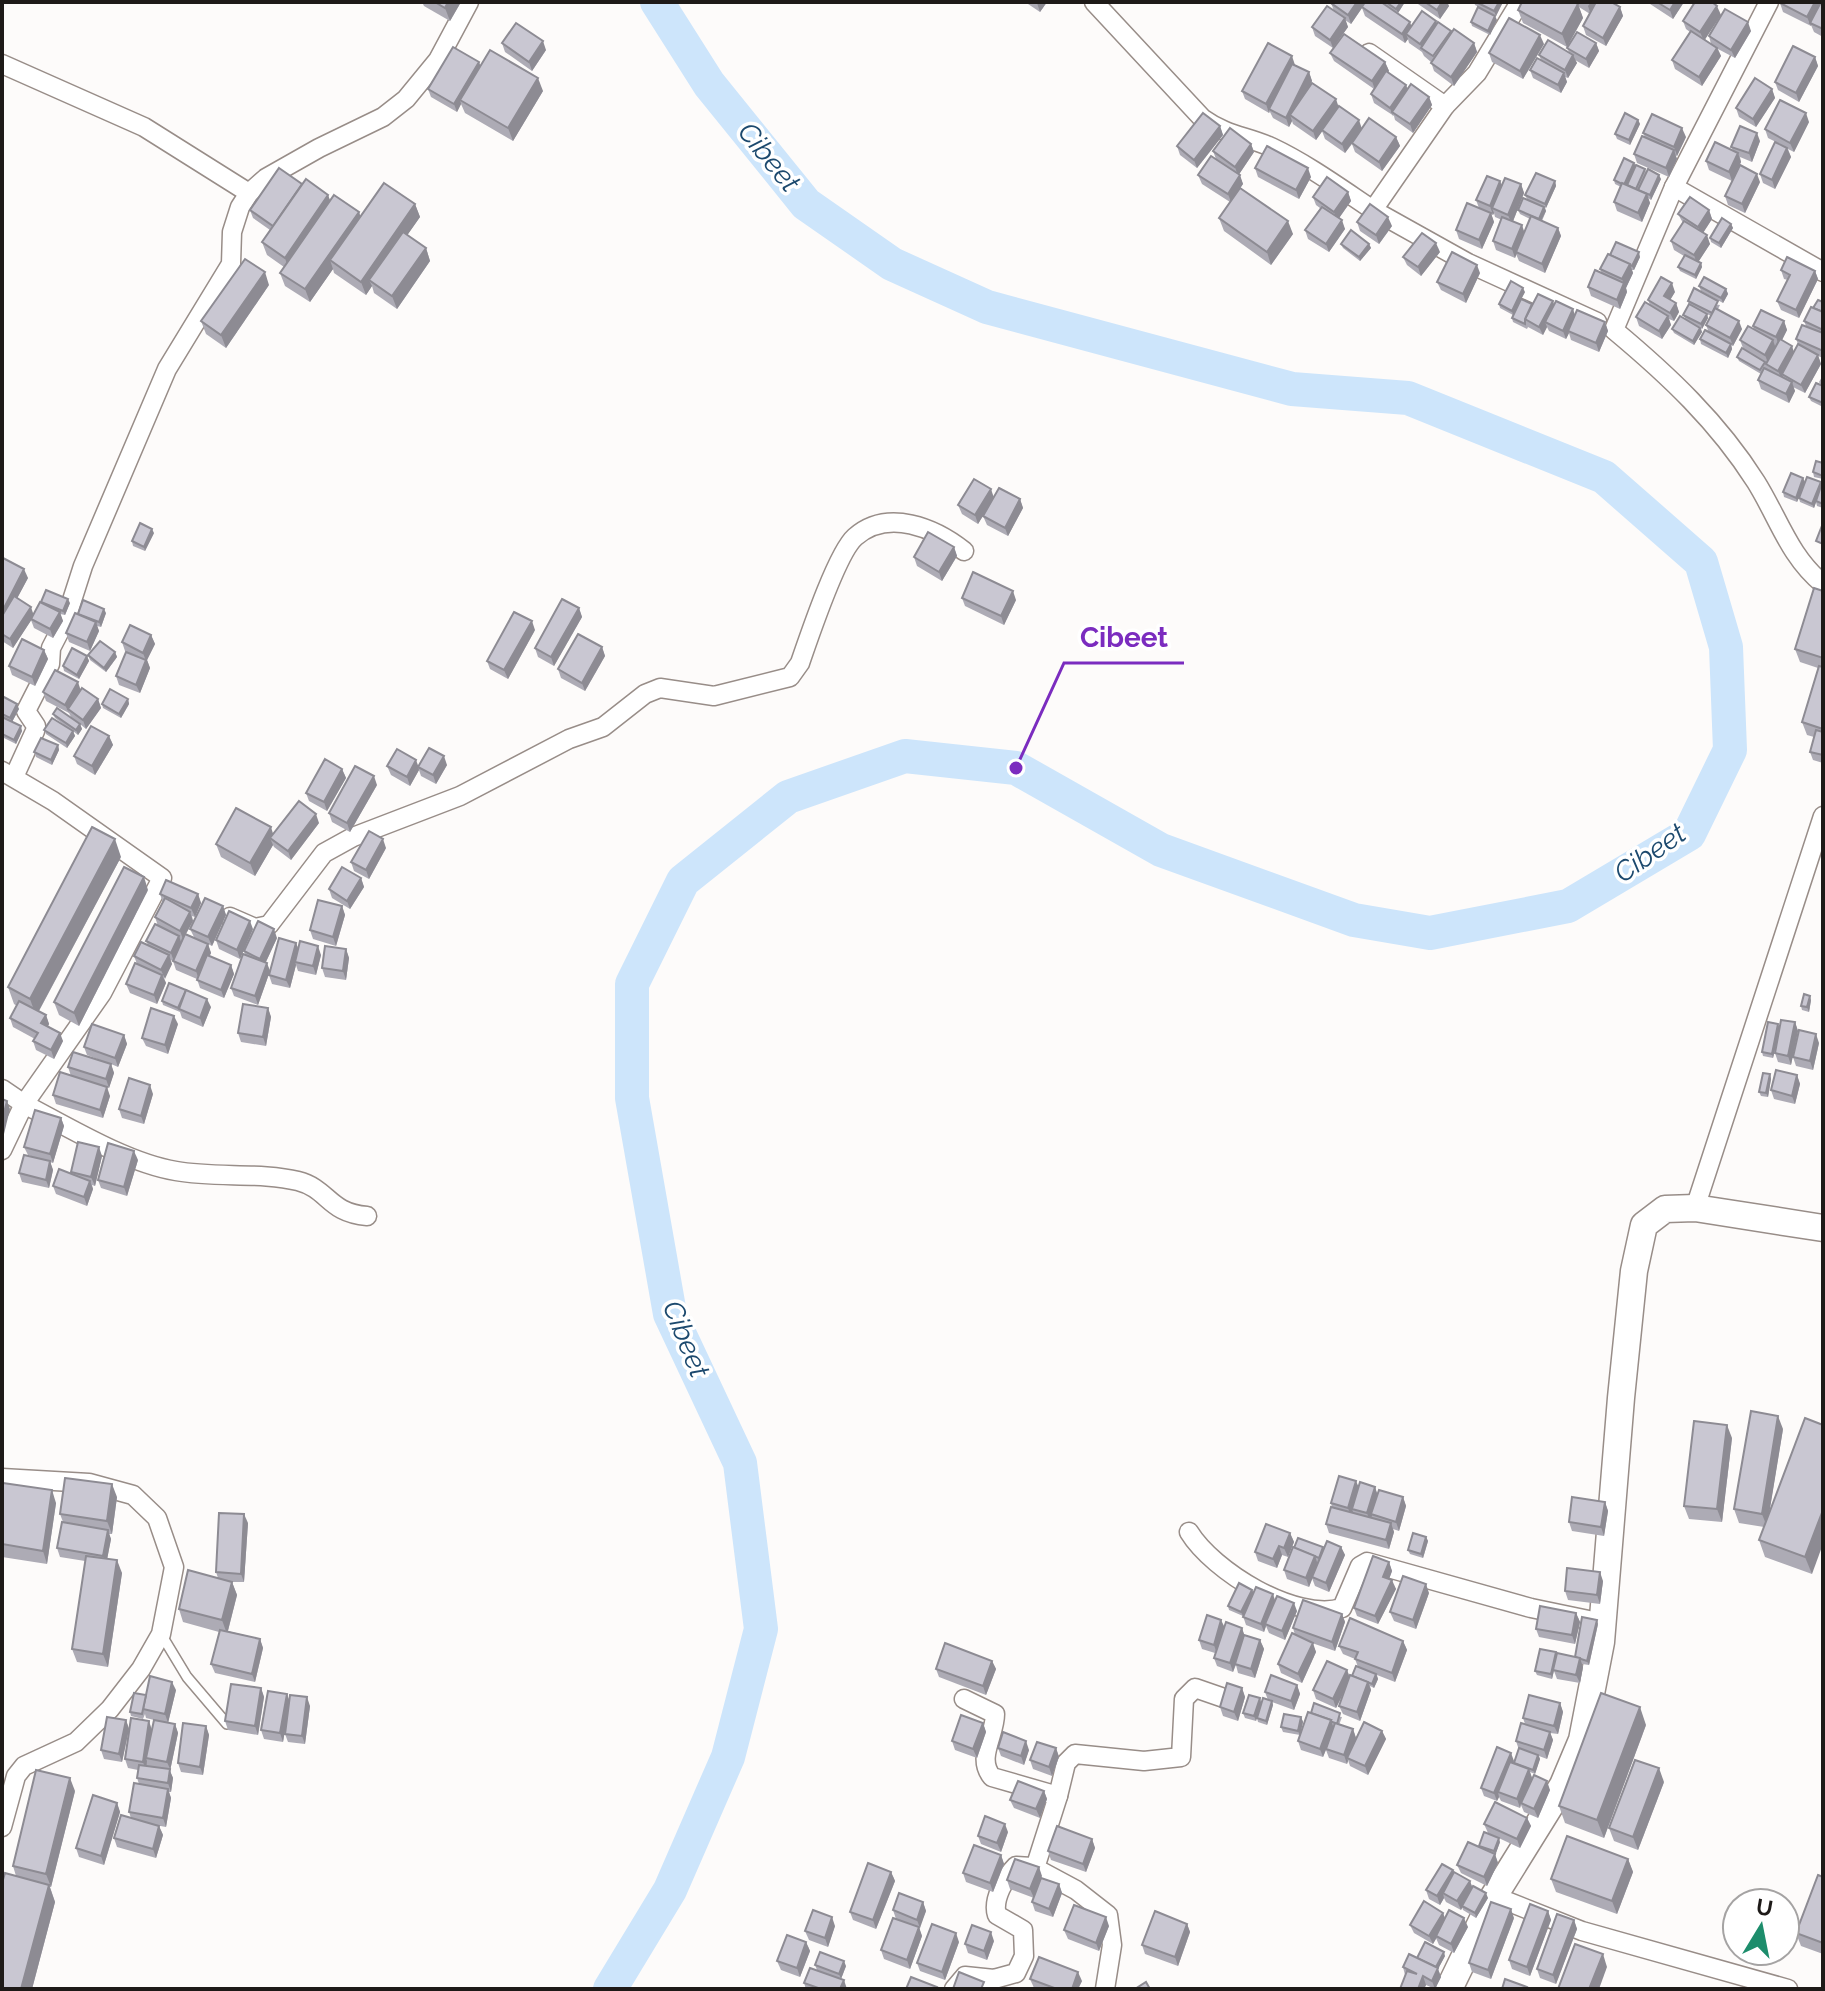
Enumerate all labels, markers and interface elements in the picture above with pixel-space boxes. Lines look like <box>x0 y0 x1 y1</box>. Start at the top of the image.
water label: Cibeet <box>731 116 808 199</box>
callout: Cibeet <box>1064 611 1184 663</box>
text: Cibeet <box>1080 621 1168 654</box>
water label: Cibeet <box>1608 816 1693 889</box>
water label: Cibeet <box>656 1296 717 1383</box>
north arrow <box>1721 1887 1801 1967</box>
text: U <box>1754 1893 1775 1922</box>

